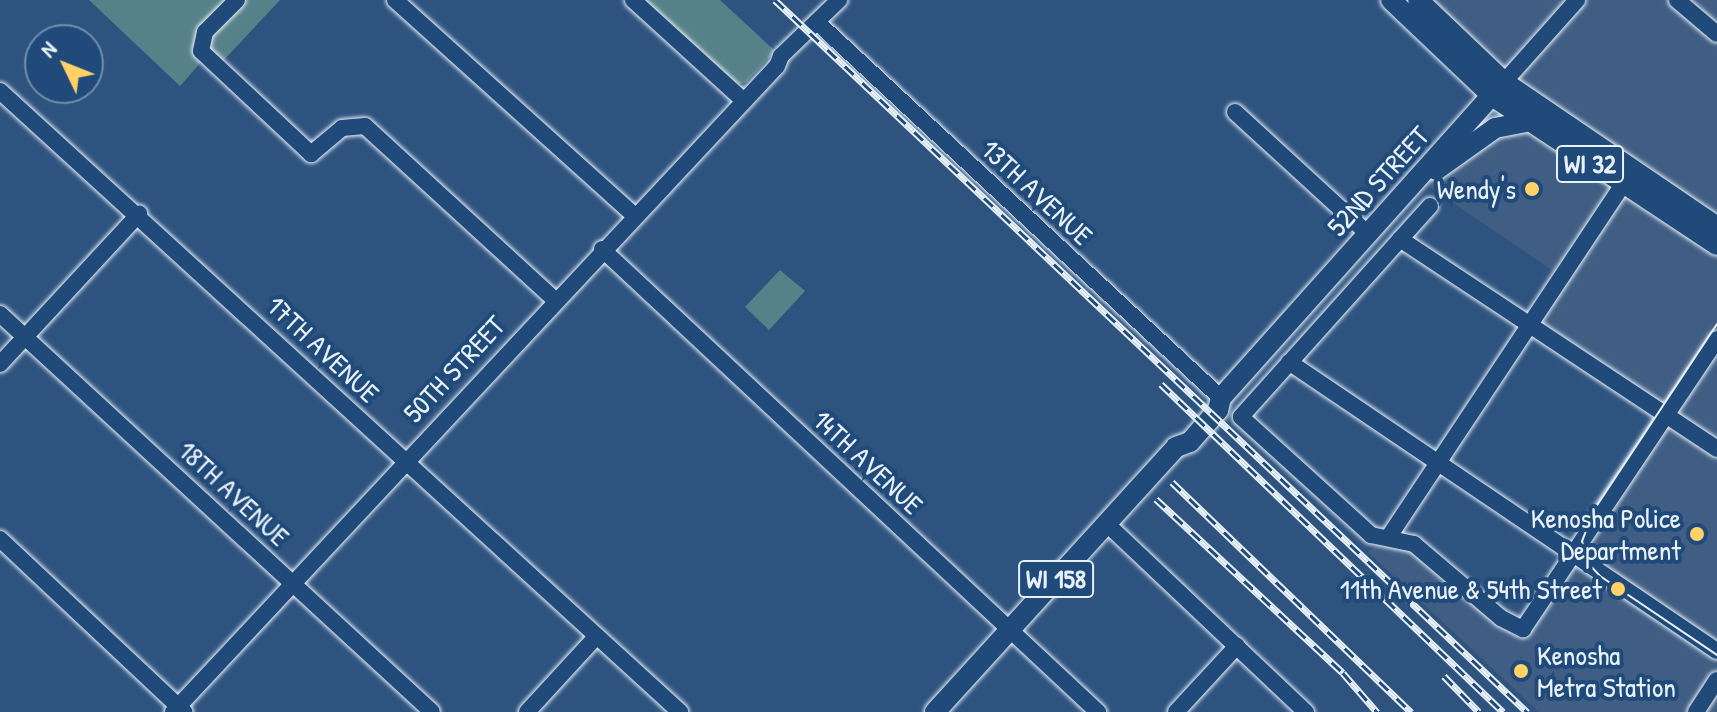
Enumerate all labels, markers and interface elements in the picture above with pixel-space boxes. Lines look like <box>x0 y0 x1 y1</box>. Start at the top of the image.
north arrow <box>24 24 104 104</box>
text: N <box>33 34 63 64</box>
street label: 52ND STREET <box>1320 119 1436 243</box>
street label: 13TH AVENUE <box>974 132 1100 252</box>
road number: WI 32 <box>1556 142 1624 186</box>
place label: Wendy's <box>1437 172 1516 206</box>
marker: Wendy's <box>1523 180 1541 198</box>
street label: 17TH AVENUE <box>260 289 386 409</box>
street label: 50TH STREET <box>396 309 512 429</box>
street label: 14TH AVENUE <box>806 403 930 521</box>
street label: 18TH AVENUE <box>172 433 296 553</box>
place label: Kenosha Police Department <box>1531 501 1681 567</box>
marker: Kenosha Police Department <box>1688 525 1706 543</box>
road number: WI 158 <box>1018 557 1094 601</box>
place label: 11th Avenue & 54th Street <box>1340 572 1602 606</box>
marker: 11th Avenue & 54th Street <box>1609 580 1627 598</box>
place label: Kenosha Metra Station <box>1537 638 1676 704</box>
marker: Kenosha Metra Station <box>1512 662 1530 680</box>

